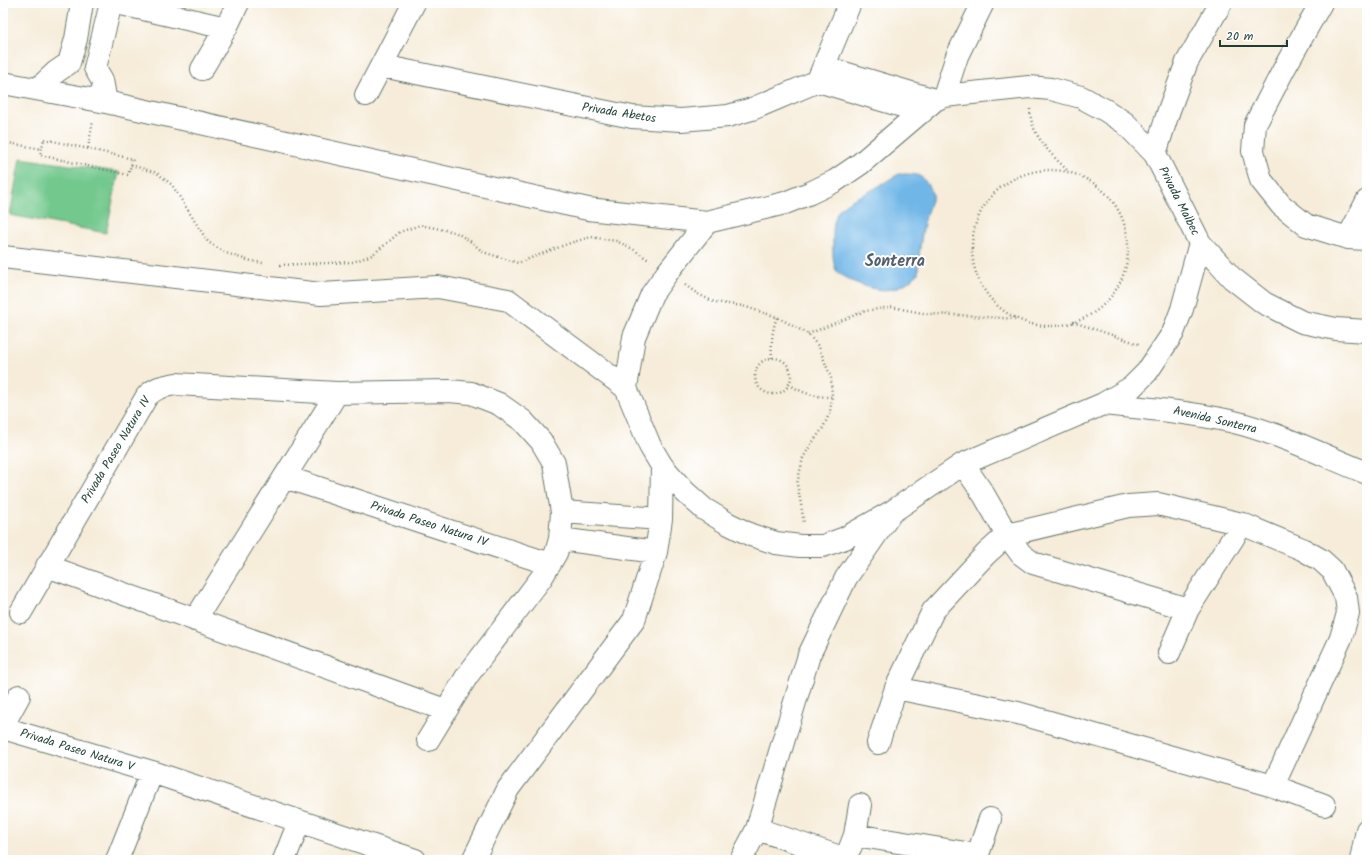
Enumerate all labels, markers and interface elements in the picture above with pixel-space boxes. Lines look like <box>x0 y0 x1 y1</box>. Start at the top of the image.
scale bar <box>1220 22 1287 48</box>
text: 20 m <box>1226 27 1254 46</box>
street label: Privada Abetos <box>581 98 657 128</box>
street label: Privada Malbec <box>1153 163 1205 239</box>
district label: Sonterra <box>865 249 925 274</box>
street label: Privada Paseo Natura IV <box>76 391 156 507</box>
street label: Avenida Sonterra <box>1171 401 1259 439</box>
street label: Privada Paseo Natura IV <box>368 496 492 552</box>
street label: Privada Paseo Natura V <box>18 724 138 777</box>

